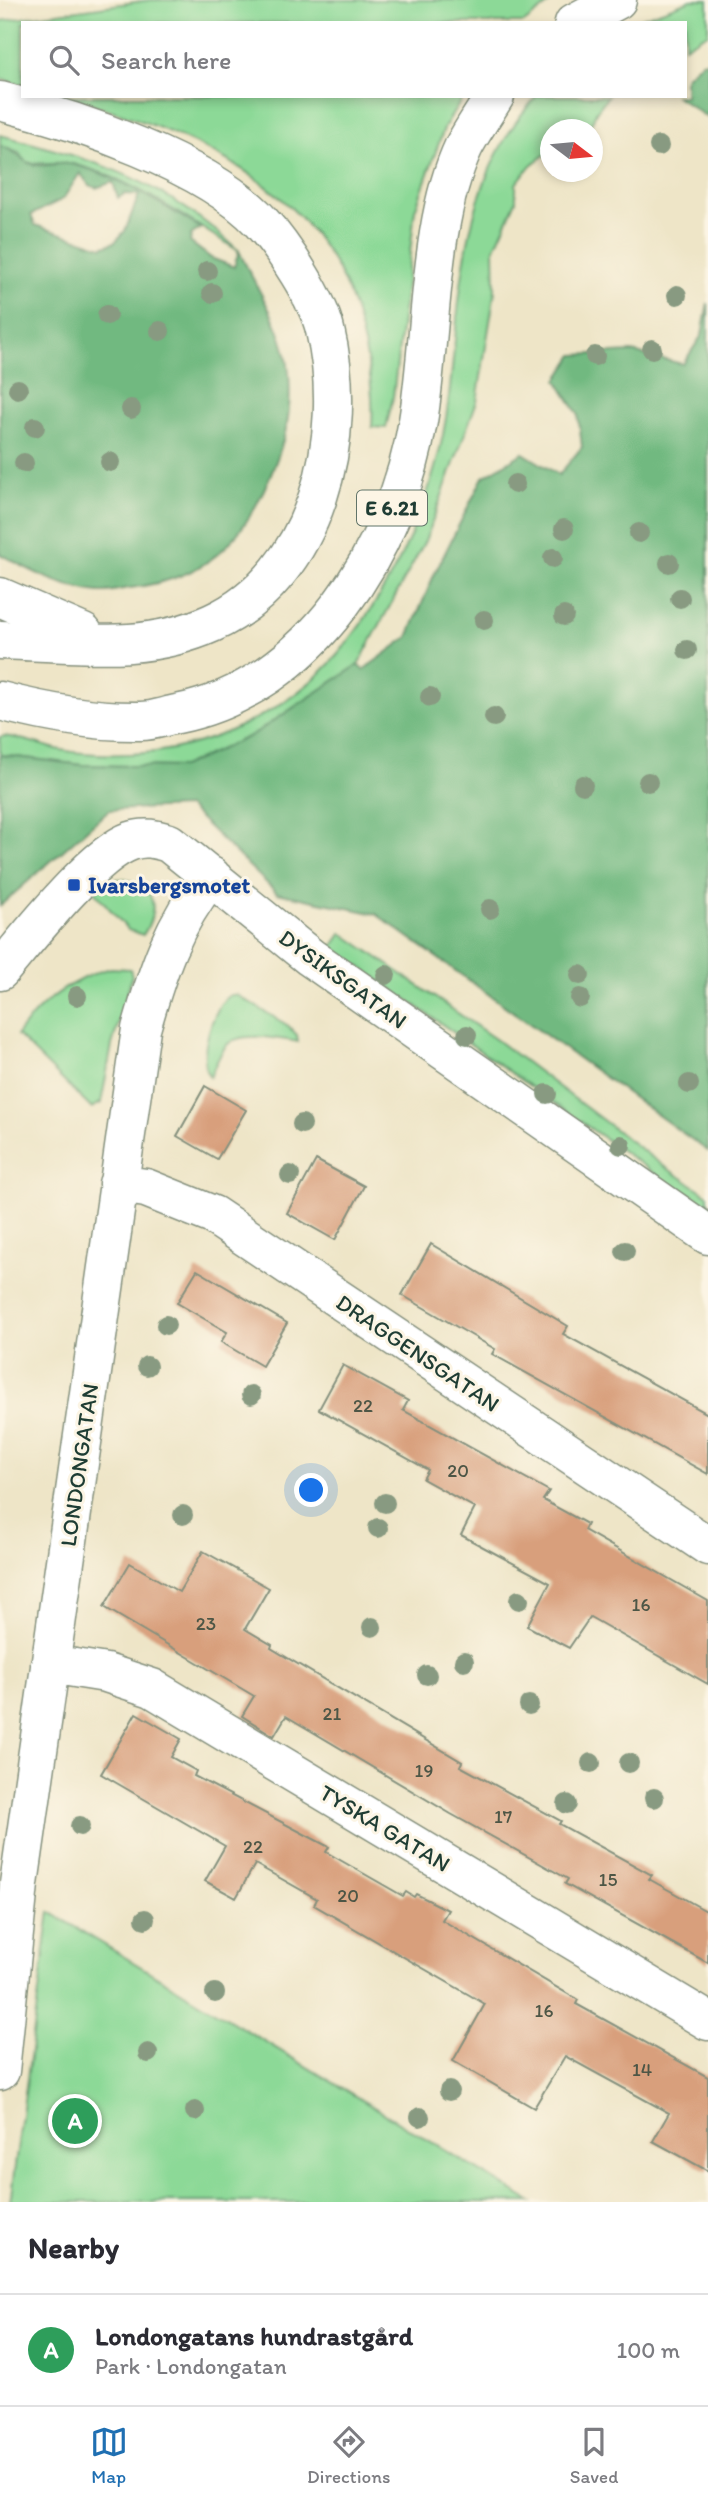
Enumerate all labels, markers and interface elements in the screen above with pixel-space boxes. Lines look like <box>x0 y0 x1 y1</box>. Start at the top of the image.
search box <box>21 21 687 98</box>
icon: search <box>45 41 83 79</box>
text: Search here <box>101 44 231 76</box>
north arrow <box>540 119 603 182</box>
road number: E 6.21 <box>357 490 427 526</box>
place label: Ivarsbergsmotet <box>88 871 251 899</box>
marker: Ivarsbergsmotet <box>66 877 82 893</box>
street label: DYSIKSGATAN <box>274 923 412 1035</box>
street label: DRAGGENSGATAN <box>331 1288 505 1418</box>
street label: LONDONGATAN <box>54 1382 104 1548</box>
house number: 22 <box>353 1394 373 1417</box>
house number: 20 <box>447 1459 469 1482</box>
your location <box>294 1473 328 1507</box>
house number: 16 <box>632 1593 650 1616</box>
house number: 23 <box>196 1612 216 1635</box>
house number: 21 <box>323 1702 342 1725</box>
house number: 19 <box>415 1759 433 1782</box>
street label: TYSKA GATAN <box>315 1778 455 1878</box>
house number: 17 <box>494 1805 512 1828</box>
house number: 22 <box>243 1835 263 1858</box>
house number: 15 <box>599 1868 617 1891</box>
house number: 20 <box>337 1884 359 1907</box>
house number: 16 <box>535 1999 553 2022</box>
house number: 14 <box>632 2058 652 2081</box>
pin: A <box>52 2095 98 2147</box>
text: Nearby <box>28 2229 119 2266</box>
text: Londongatans hundrastgård <box>95 2320 413 2352</box>
text: A <box>44 2336 58 2364</box>
text: 100 m <box>616 2336 680 2364</box>
text: Park · Londongatan <box>95 2352 287 2380</box>
tab: Map <box>90 2423 128 2488</box>
tab: Directions <box>307 2423 391 2488</box>
tab: Saved <box>570 2423 618 2488</box>

